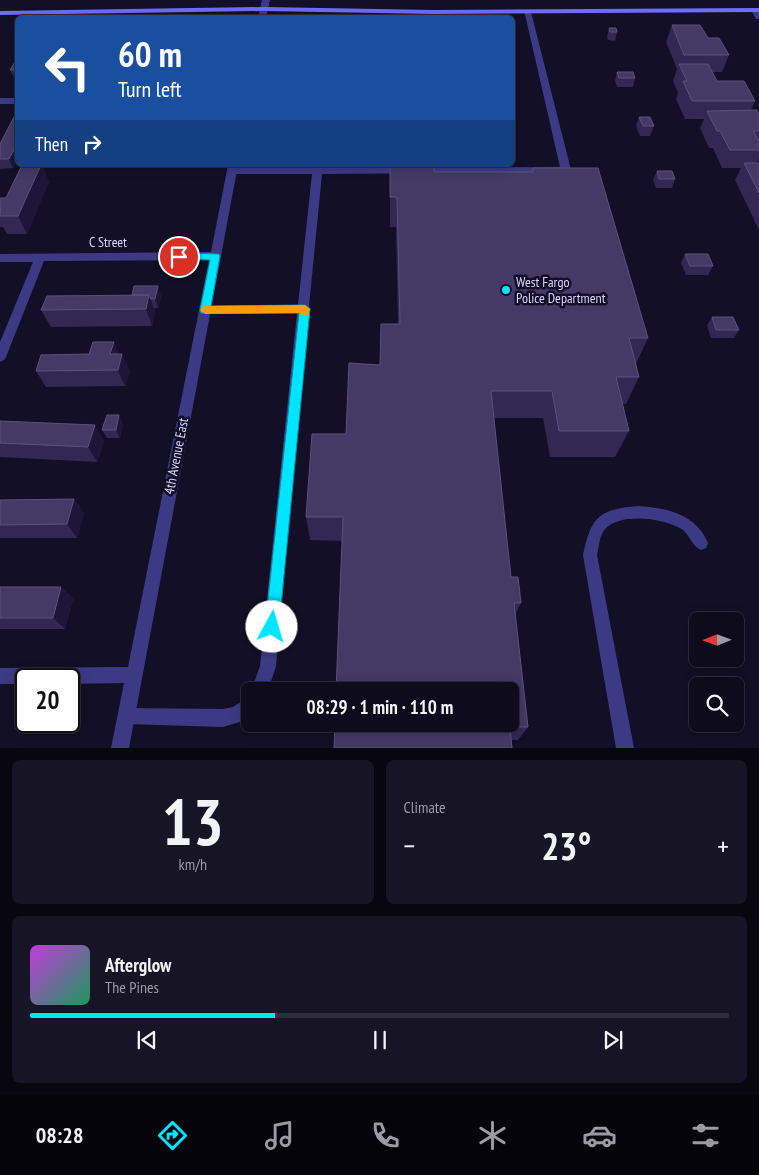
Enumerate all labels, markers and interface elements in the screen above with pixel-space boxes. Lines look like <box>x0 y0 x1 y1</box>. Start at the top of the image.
text: 60 m <box>118 31 182 77</box>
icon: left <box>35 35 100 100</box>
text: Turn left <box>118 75 182 103</box>
icon: right <box>78 130 106 158</box>
text: Then <box>35 132 68 156</box>
street label: C Street <box>89 233 127 251</box>
pin <box>158 236 200 278</box>
icon: arrive <box>165 243 193 271</box>
place label: West Fargo Police Department <box>516 273 606 307</box>
marker: West Fargo Police Department <box>500 284 512 296</box>
street label: 4th Avenue East <box>160 416 192 496</box>
position arrow <box>245 600 297 652</box>
north arrow <box>689 612 744 668</box>
map controls <box>689 612 744 732</box>
speed limit sign: 20 <box>15 668 80 733</box>
button: search <box>689 677 744 732</box>
text: 08:29 · 1 min · 110 m <box>307 695 453 719</box>
text: 13 <box>162 779 224 863</box>
text: Climate <box>404 797 446 817</box>
text: 23° <box>541 821 591 870</box>
text: − <box>404 827 415 864</box>
text: + <box>717 827 729 864</box>
text: km/h <box>179 854 207 874</box>
text: Afterglow <box>105 953 171 977</box>
text: The Pines <box>105 977 159 997</box>
icon: previous <box>133 1026 161 1054</box>
icon: pause <box>366 1026 394 1054</box>
icon: next <box>599 1026 627 1054</box>
icon: directions <box>155 1118 190 1153</box>
icon: music <box>262 1118 297 1153</box>
icon: phone <box>368 1118 403 1153</box>
icon: climate <box>475 1118 510 1153</box>
icon: car <box>582 1118 617 1153</box>
icon: filters <box>688 1118 723 1153</box>
text: 08:28 <box>36 1121 83 1149</box>

